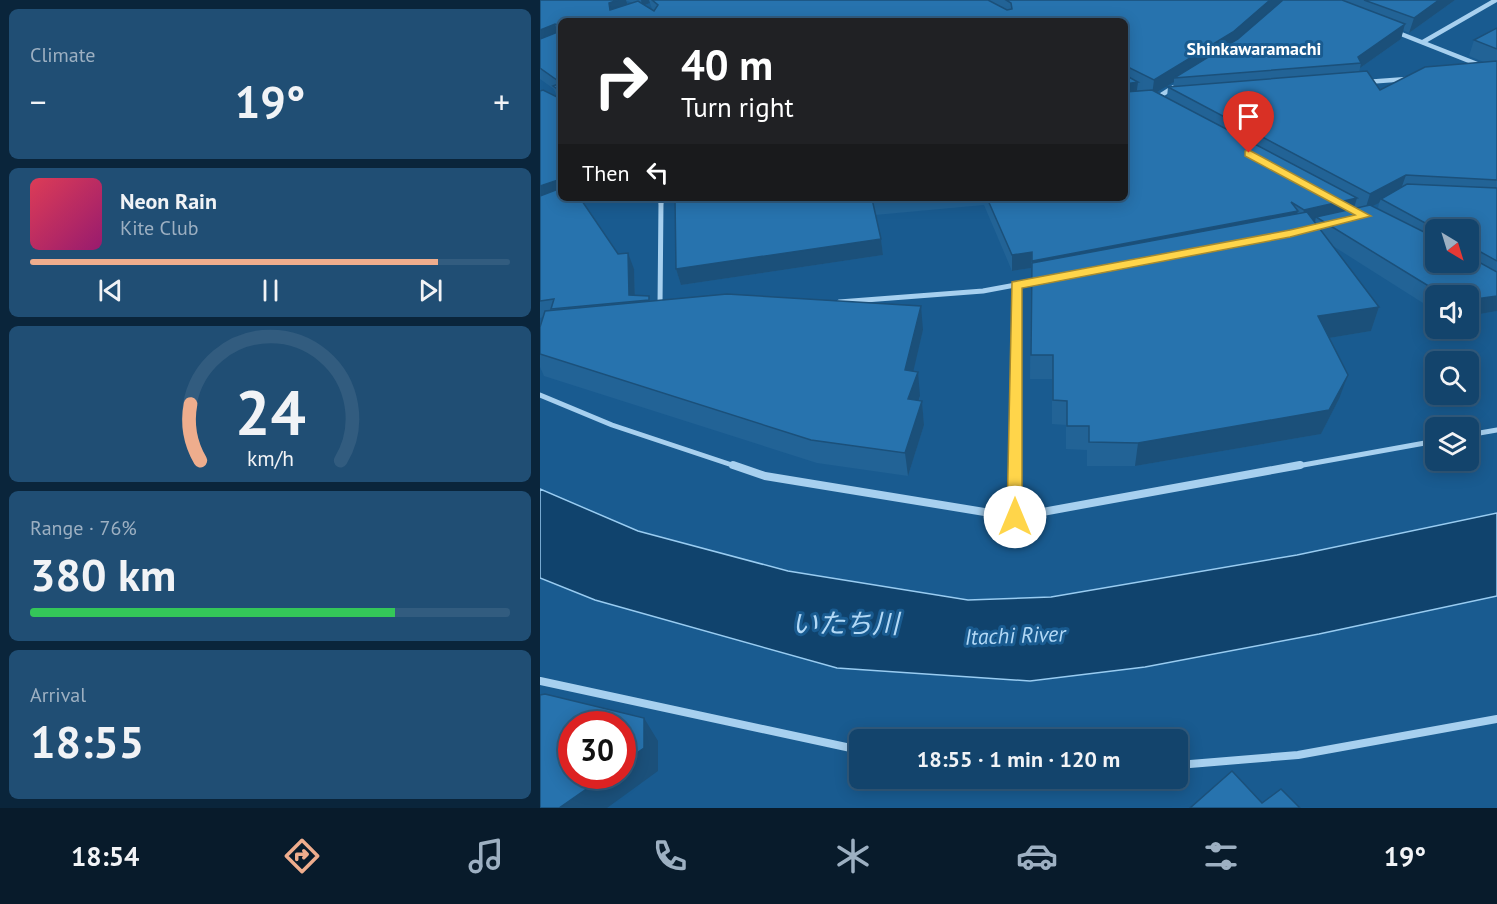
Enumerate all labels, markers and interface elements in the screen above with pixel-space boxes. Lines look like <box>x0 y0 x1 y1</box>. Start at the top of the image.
text: 40 m <box>681 37 773 92</box>
district label: Shinkawaramachi <box>1187 37 1321 60</box>
text: Climate <box>30 42 96 68</box>
icon: right <box>582 42 660 120</box>
text: 19° <box>235 72 305 130</box>
text: − <box>30 80 47 123</box>
text: + <box>493 80 510 123</box>
text: Turn right <box>681 90 794 124</box>
pin <box>1223 91 1274 153</box>
icon: arrive <box>1232 100 1265 133</box>
icon: left <box>641 156 674 189</box>
text: Then <box>582 159 629 187</box>
text: Neon Rain <box>120 187 217 215</box>
text: Kite Club <box>120 215 198 241</box>
north arrow <box>1425 219 1479 273</box>
map controls <box>1425 219 1479 471</box>
icon: previous <box>94 274 127 307</box>
icon: pause <box>254 274 287 307</box>
icon: next <box>414 274 447 307</box>
button: sound <box>1425 285 1479 339</box>
button: search <box>1425 351 1479 405</box>
text: 24 <box>235 371 305 452</box>
button: layers <box>1425 417 1479 471</box>
text: km/h <box>246 444 293 472</box>
position arrow <box>983 485 1047 549</box>
text: Range · 76% <box>30 515 137 541</box>
text: 380 km <box>30 545 176 603</box>
water label: いたち川 <box>791 606 902 640</box>
water label: Itachi River <box>964 619 1068 651</box>
text: Arrival <box>30 682 86 708</box>
speed limit sign: 30 <box>558 711 636 789</box>
text: 18:55 <box>30 712 144 770</box>
text: 18:55 · 1 min · 120 m <box>917 745 1120 773</box>
icon: directions <box>281 835 323 877</box>
icon: music <box>465 835 507 877</box>
icon: phone <box>649 835 691 877</box>
icon: climate <box>832 835 874 877</box>
icon: car <box>1016 835 1058 877</box>
icon: filters <box>1200 835 1242 877</box>
text: 18:54 <box>71 839 139 873</box>
text: 19° <box>1384 839 1426 873</box>

